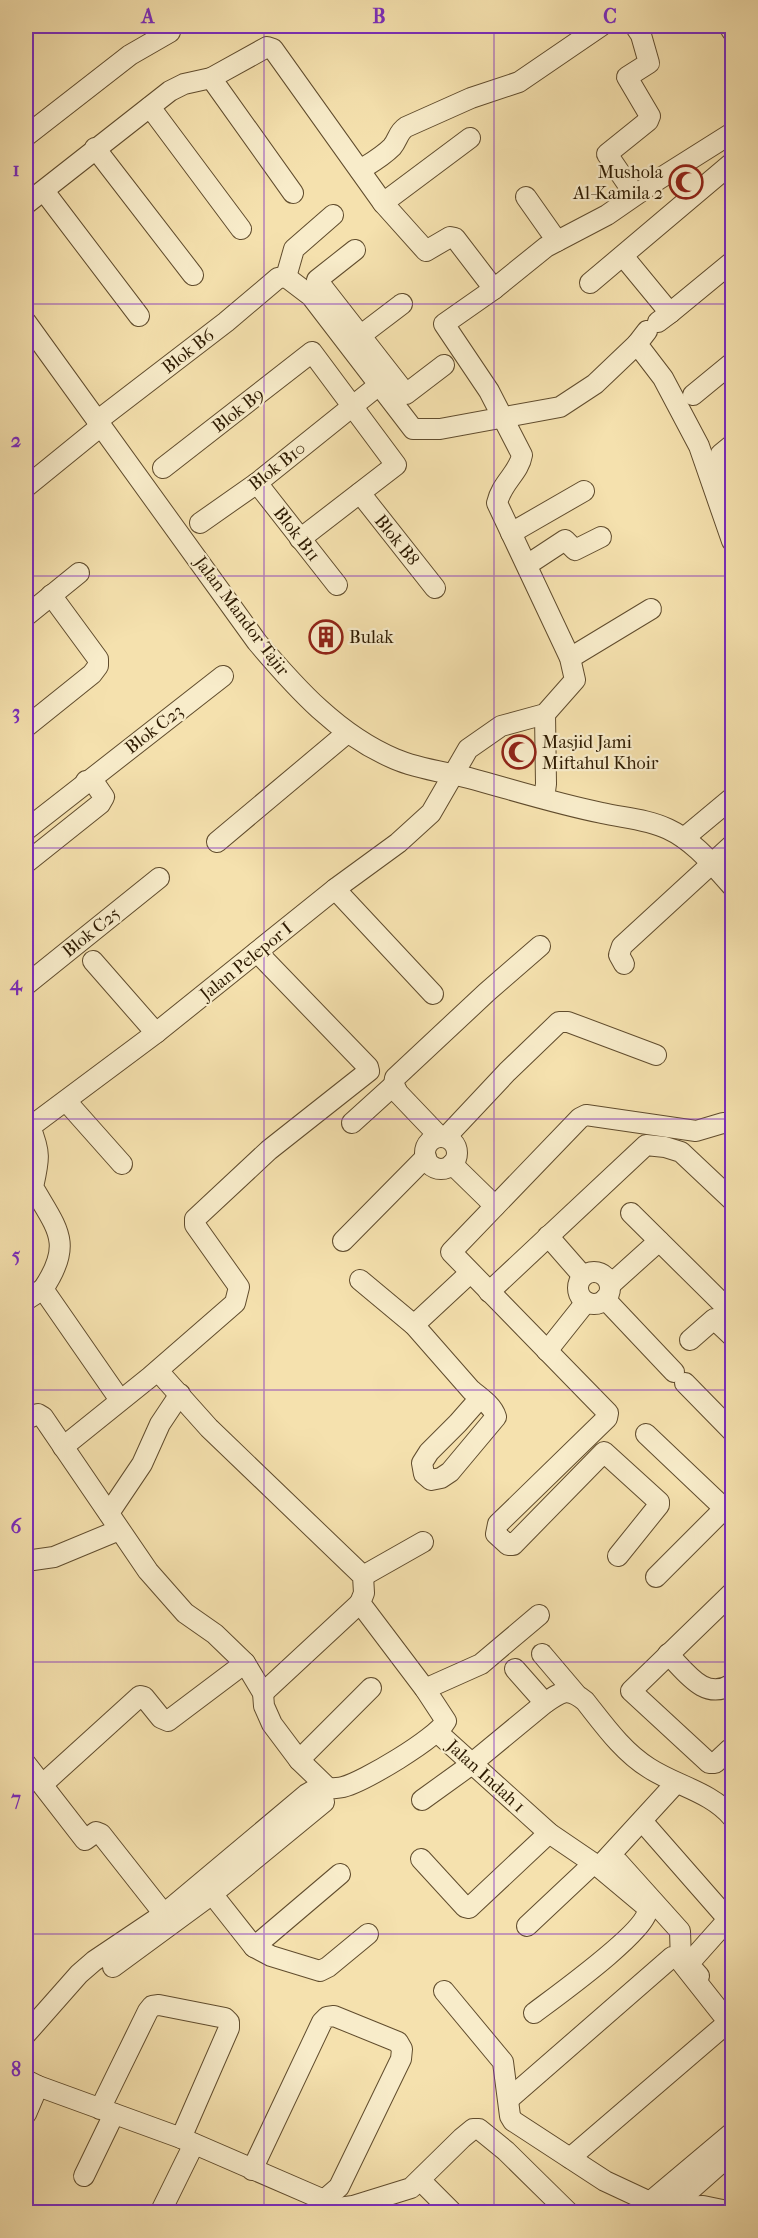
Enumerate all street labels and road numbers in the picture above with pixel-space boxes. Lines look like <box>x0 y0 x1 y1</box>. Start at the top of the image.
street label: Blok B6 <box>158 324 219 378</box>
street label: Blok B9 <box>208 384 268 437</box>
street label: Blok B10 <box>245 438 310 495</box>
street label: Blok B11 <box>269 503 324 566</box>
street label: Blok B8 <box>370 511 423 570</box>
street label: Jalan Mandor Tajir <box>189 551 294 681</box>
street label: Blok C23 <box>121 700 187 758</box>
street label: Blok C25 <box>58 903 124 962</box>
street label: Jalan Pelepor I <box>194 918 297 1006</box>
street label: Jalan Indah 1 <box>441 1734 529 1817</box>

